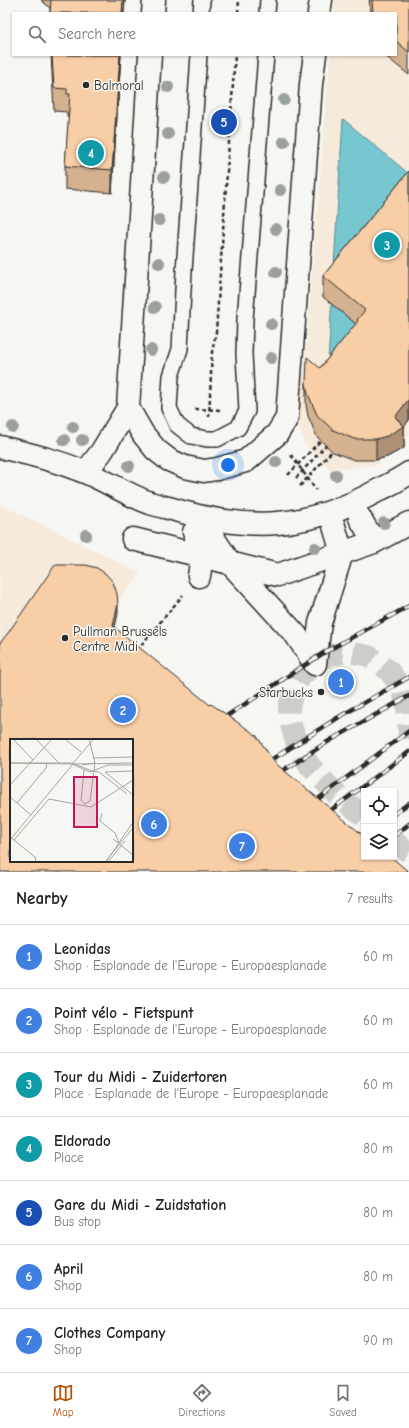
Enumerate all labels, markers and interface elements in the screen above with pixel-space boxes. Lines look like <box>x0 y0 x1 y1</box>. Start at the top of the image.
search box <box>12 12 397 56</box>
icon: search <box>26 23 48 45</box>
text: Search here <box>58 25 136 43</box>
place label: Balmoral <box>94 78 144 93</box>
marker: Balmoral <box>81 80 91 90</box>
pin: 5 <box>211 107 237 137</box>
pin: 4 <box>78 138 104 168</box>
pin: 3 <box>374 230 400 260</box>
your location <box>218 455 238 475</box>
place label: Pullman Brussels Centre Midi <box>73 624 167 654</box>
marker: Pullman Brussels Centre Midi <box>60 633 70 643</box>
pin: 1 <box>328 667 354 697</box>
place label: Starbucks <box>259 685 313 700</box>
marker: Starbucks <box>316 687 326 697</box>
pin: 2 <box>110 695 136 725</box>
inset map <box>10 739 133 862</box>
map controls <box>361 788 397 860</box>
button: locate <box>361 788 397 824</box>
pin: 6 <box>141 809 167 839</box>
button: layers <box>361 824 397 860</box>
pin: 7 <box>229 831 255 861</box>
text: Nearby <box>16 889 67 908</box>
text: 7 results <box>347 891 393 906</box>
text: Leonidas <box>54 940 110 958</box>
text: 1 <box>26 949 32 964</box>
text: 60 m <box>363 949 393 964</box>
text: Shop · Esplanade de l'Europe - Europaesplanade <box>54 958 327 973</box>
text: Point vélo - Fietspunt <box>54 1004 193 1022</box>
text: 2 <box>26 1013 32 1028</box>
text: 60 m <box>363 1013 393 1028</box>
text: Shop · Esplanade de l'Europe - Europaesplanade <box>54 1022 327 1037</box>
text: Tour du Midi - Zuidertoren <box>54 1068 227 1086</box>
text: 3 <box>26 1077 32 1092</box>
text: 60 m <box>363 1077 393 1092</box>
text: Place · Esplanade de l'Europe - Europaesplanade <box>54 1086 328 1101</box>
text: Eldorado <box>54 1132 111 1150</box>
text: 4 <box>26 1141 32 1156</box>
text: 80 m <box>363 1141 393 1156</box>
text: Place <box>54 1150 84 1165</box>
text: Gare du Midi - Zuidstation <box>54 1196 226 1214</box>
text: 5 <box>26 1205 32 1220</box>
text: 80 m <box>363 1205 393 1220</box>
text: Bus stop <box>54 1214 101 1229</box>
text: April <box>54 1260 83 1278</box>
text: 6 <box>26 1269 32 1284</box>
text: 80 m <box>363 1269 393 1284</box>
text: Shop <box>54 1278 82 1293</box>
text: Clothes Company <box>54 1324 165 1342</box>
text: 7 <box>26 1333 32 1348</box>
text: 90 m <box>363 1333 393 1348</box>
text: Shop <box>54 1342 82 1357</box>
tab: Map <box>52 1382 74 1419</box>
tab: Directions <box>178 1382 225 1419</box>
tab: Saved <box>329 1382 357 1419</box>

